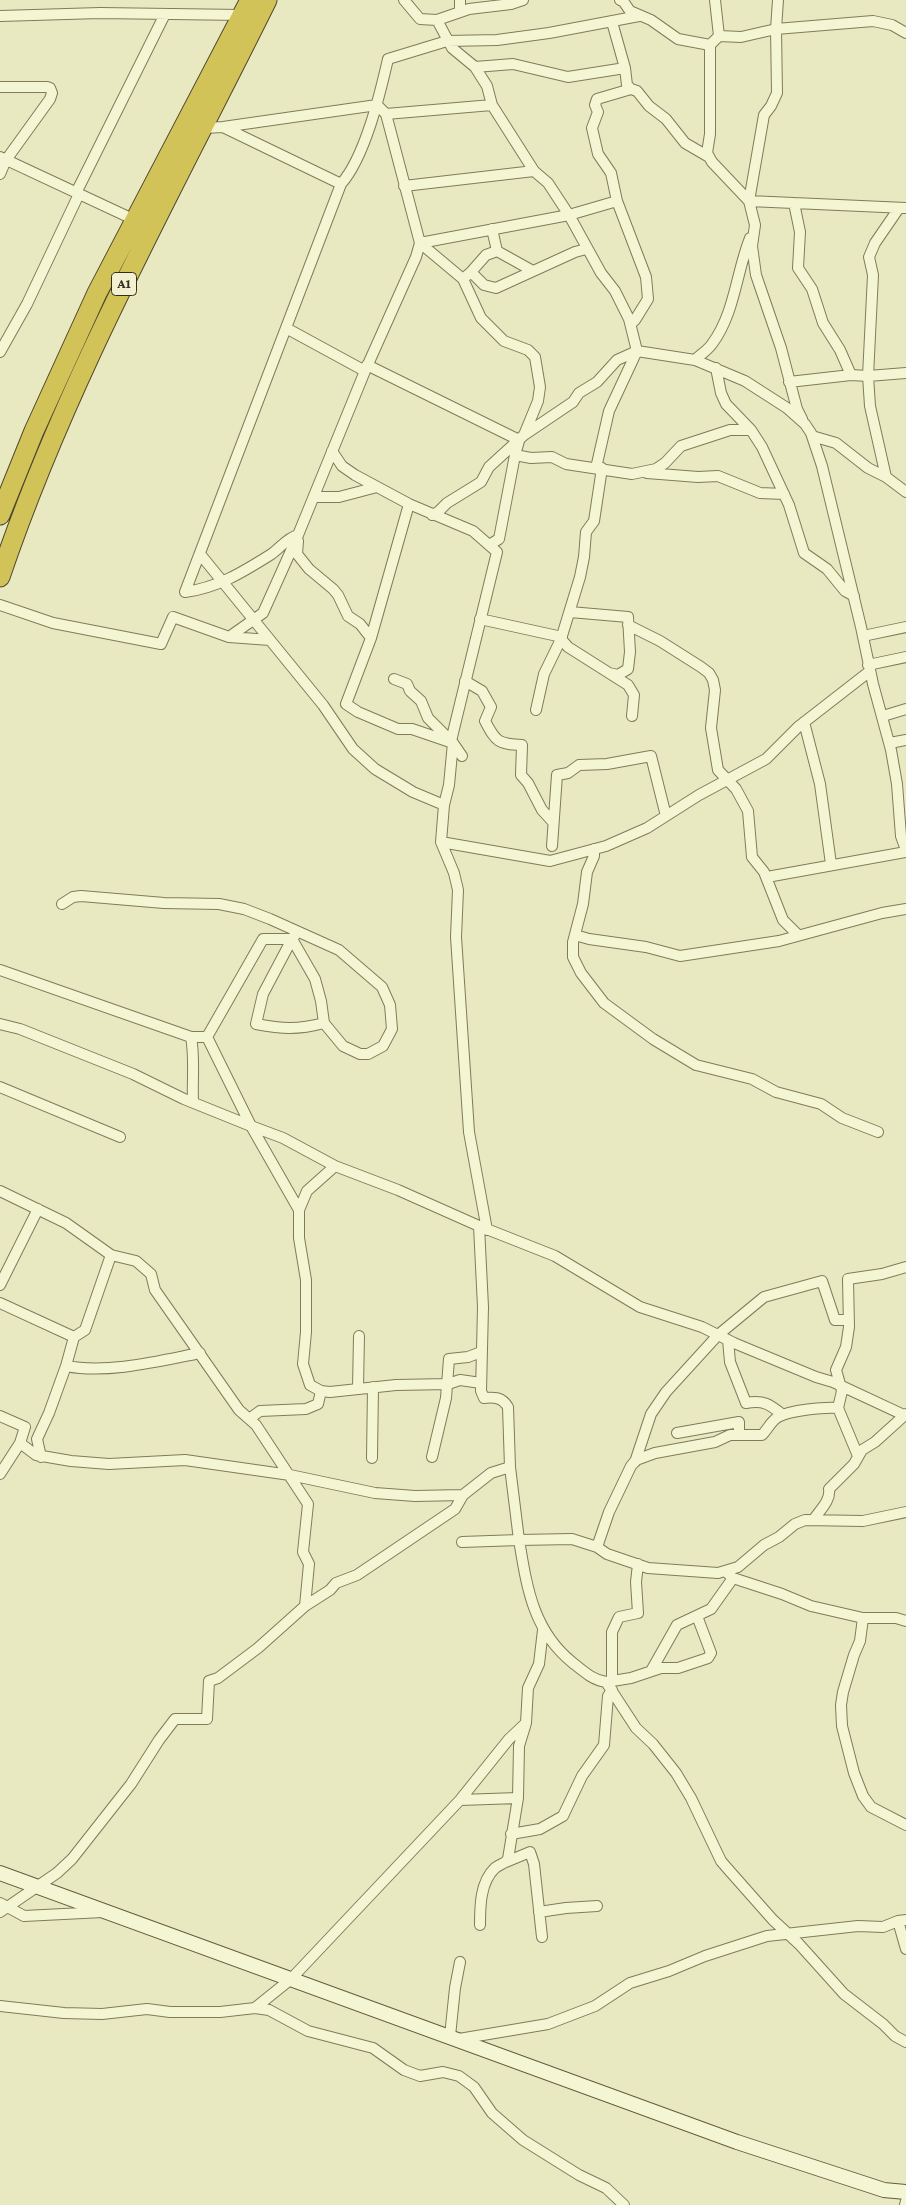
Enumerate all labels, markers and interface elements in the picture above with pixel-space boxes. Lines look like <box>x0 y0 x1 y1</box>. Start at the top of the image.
road number: A1 <box>112 272 136 296</box>

